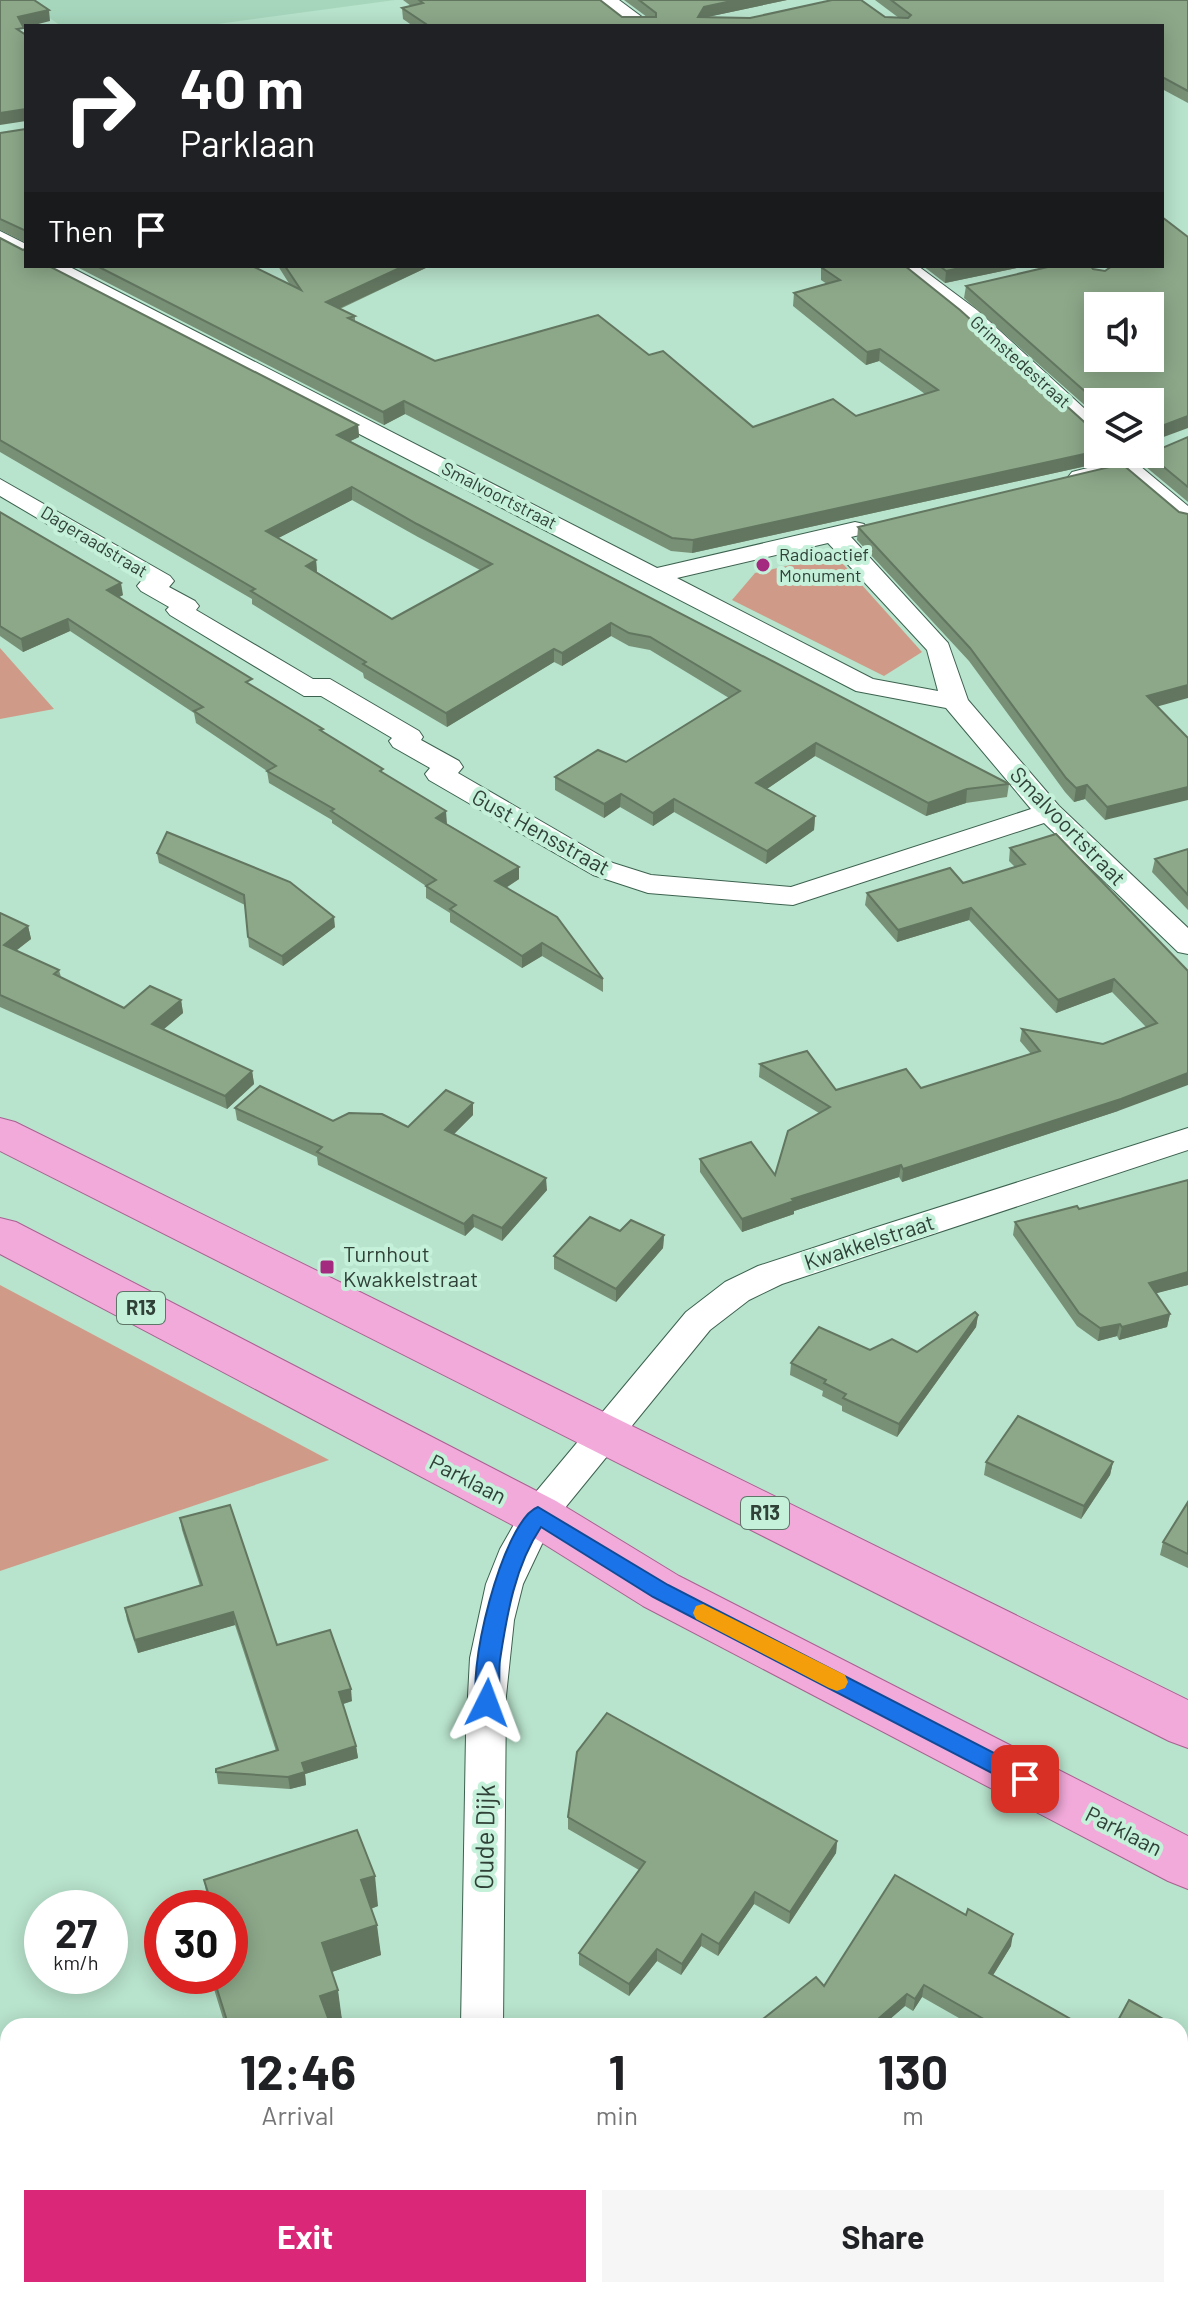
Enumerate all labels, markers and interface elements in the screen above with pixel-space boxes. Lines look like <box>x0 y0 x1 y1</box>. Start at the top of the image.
text: 40 m <box>180 53 304 120</box>
icon: right <box>48 56 152 160</box>
text: Parklaan <box>180 121 315 164</box>
icon: arrive <box>129 208 173 252</box>
text: Then <box>48 212 113 248</box>
map controls <box>1084 292 1164 468</box>
button: sound <box>1084 292 1164 372</box>
street label: Grimstedestraat <box>966 310 1075 412</box>
button: layers <box>1084 388 1164 468</box>
street label: Smalvoortstraat <box>438 457 561 534</box>
street label: Dageraadstraat <box>37 501 152 582</box>
place label: Radioactief Monument <box>779 543 869 586</box>
marker: Radioactief Monument <box>754 556 772 574</box>
street label: Smalvoortstraat <box>1006 761 1132 890</box>
street label: Gust Hensstraat <box>468 783 615 880</box>
street label: Kwakkelstraat <box>800 1208 937 1274</box>
place label: Turnhout Kwakkelstraat <box>343 1240 478 1291</box>
marker: Turnhout Kwakkelstraat <box>318 1258 336 1276</box>
road number: R13 <box>117 1292 165 1324</box>
street label: Parklaan <box>426 1448 511 1508</box>
road number: R13 <box>741 1497 789 1529</box>
position arrow <box>445 1661 529 1745</box>
pin <box>991 1745 1059 1813</box>
icon: arrive <box>1003 1757 1047 1801</box>
street label: Oude Dijk <box>467 1784 500 1890</box>
street label: Parklaan <box>1082 1800 1167 1860</box>
speed limit sign: 30 <box>144 1890 248 1994</box>
text: 27 <box>55 1908 97 1956</box>
text: km/h <box>53 1950 99 1974</box>
text: 12:46 <box>240 2042 356 2100</box>
text: 1 <box>608 2042 625 2100</box>
text: 130 <box>878 2042 948 2100</box>
text: Arrival <box>262 2099 334 2130</box>
text: min <box>596 2099 638 2130</box>
text: m <box>902 2099 924 2130</box>
button: Exit <box>24 2190 586 2282</box>
button: Share <box>602 2190 1164 2282</box>

